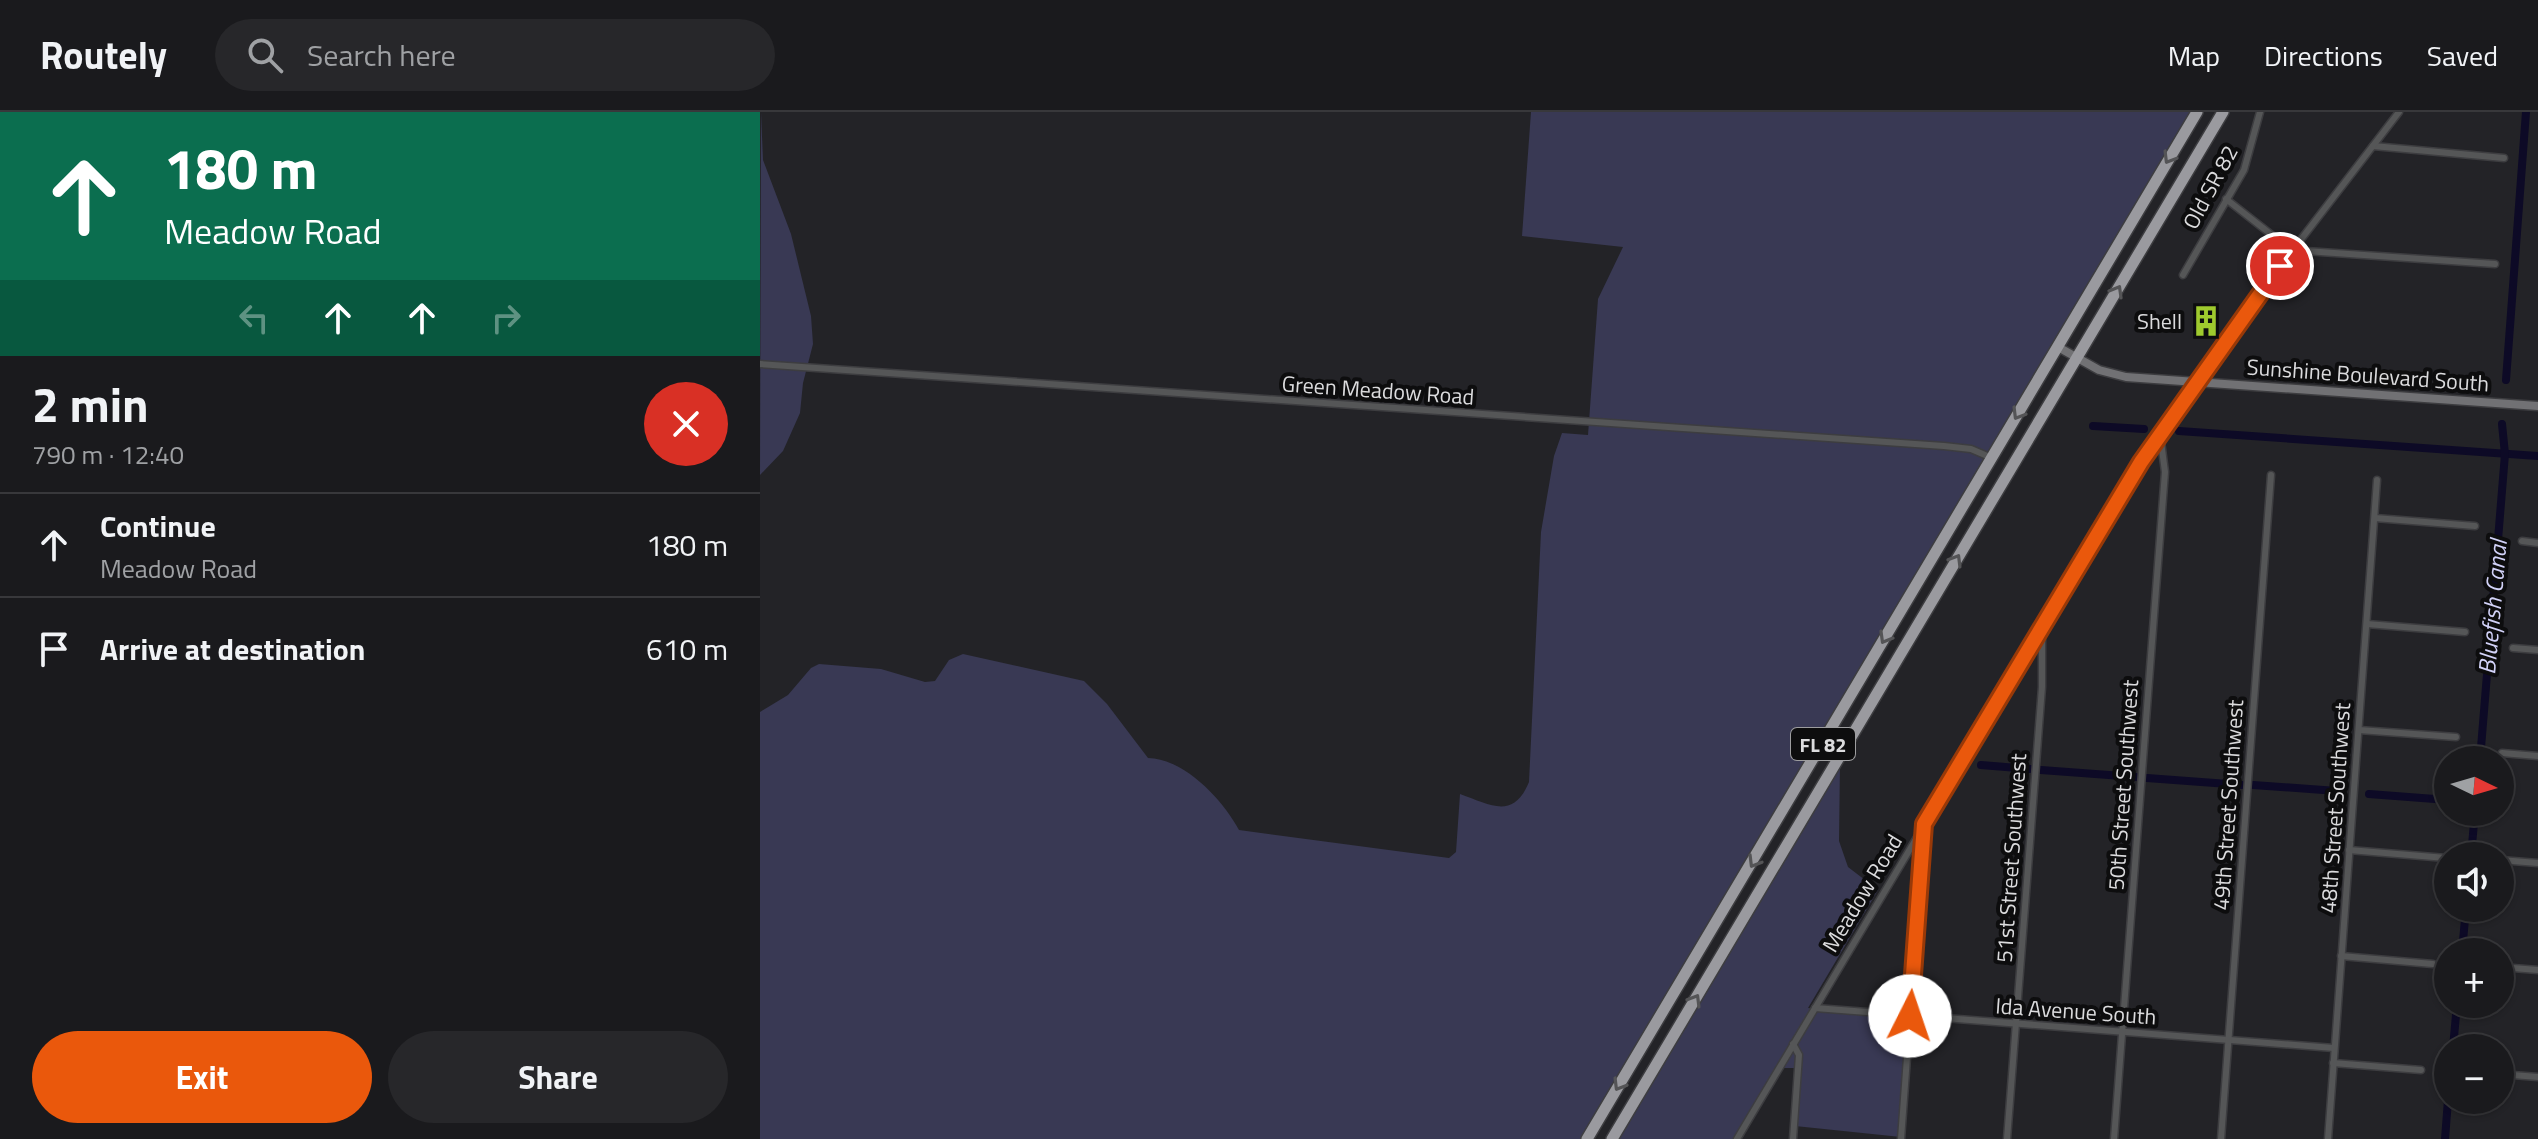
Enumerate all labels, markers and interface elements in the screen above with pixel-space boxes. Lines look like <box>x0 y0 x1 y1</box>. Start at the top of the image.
search box <box>215 19 775 91</box>
text: Routely <box>40 26 167 84</box>
text: Search here <box>307 32 456 78</box>
icon: search <box>243 33 287 77</box>
text: Map <box>2168 34 2220 77</box>
text: Directions <box>2264 34 2383 77</box>
text: Saved <box>2427 34 2498 77</box>
text: 180 m <box>164 126 317 211</box>
street label: Old SR 82 <box>2174 139 2246 235</box>
icon: ahead <box>32 144 136 248</box>
one-way arrow <box>2164 149 2179 164</box>
text: Meadow Road <box>164 203 381 258</box>
pin <box>2246 232 2314 300</box>
icon: arrive <box>2258 244 2302 288</box>
one-way arrow <box>2107 285 2123 300</box>
icon: left <box>232 296 276 340</box>
icon: ahead <box>316 296 360 340</box>
icon: ahead <box>400 296 444 340</box>
icon: right <box>484 296 528 340</box>
place label: Shell <box>2137 304 2182 338</box>
building icon: Shell <box>2189 304 2223 338</box>
street label: Sunshine Boulevard South <box>2246 350 2490 400</box>
street label: Green Meadow Road <box>1281 366 1475 414</box>
text: 2 min <box>32 368 149 441</box>
button: close <box>644 382 728 466</box>
one-way arrow <box>2012 405 2027 420</box>
text: 790 m · 12:40 <box>32 435 184 474</box>
text: Continue <box>100 503 216 549</box>
text: 180 m <box>646 522 728 568</box>
icon: ahead <box>32 523 76 567</box>
water label: Bluefish Canal <box>2468 535 2516 676</box>
text: Meadow Road <box>100 549 257 588</box>
one-way arrow <box>1947 554 1962 568</box>
text: Arrive at destination <box>100 626 365 672</box>
text: 610 m <box>646 626 728 672</box>
icon: arrive <box>32 627 76 671</box>
one-way arrow <box>1879 629 1895 644</box>
street label: 50th Street Southwest <box>2099 678 2147 891</box>
street label: 49th Street Southwest <box>2204 698 2252 911</box>
street label: 48th Street Southwest <box>2311 701 2359 914</box>
road number: FL 82 <box>1791 728 1855 760</box>
north arrow <box>2434 746 2514 826</box>
map controls <box>2434 746 2514 1114</box>
street label: 51st Street Southwest <box>1987 752 2035 964</box>
street label: Meadow Road <box>1813 827 1911 959</box>
button: sound <box>2434 842 2514 922</box>
one-way arrow <box>1748 853 1764 868</box>
button: + <box>2434 938 2514 1018</box>
position arrow <box>1868 974 1952 1058</box>
street label: Ida Avenue South <box>1994 988 2158 1034</box>
one-way arrow <box>1685 994 1700 1008</box>
button: Exit <box>32 1031 372 1123</box>
button: Share <box>388 1031 728 1123</box>
button: − <box>2434 1034 2514 1114</box>
one-way arrow <box>1614 1076 1629 1091</box>

